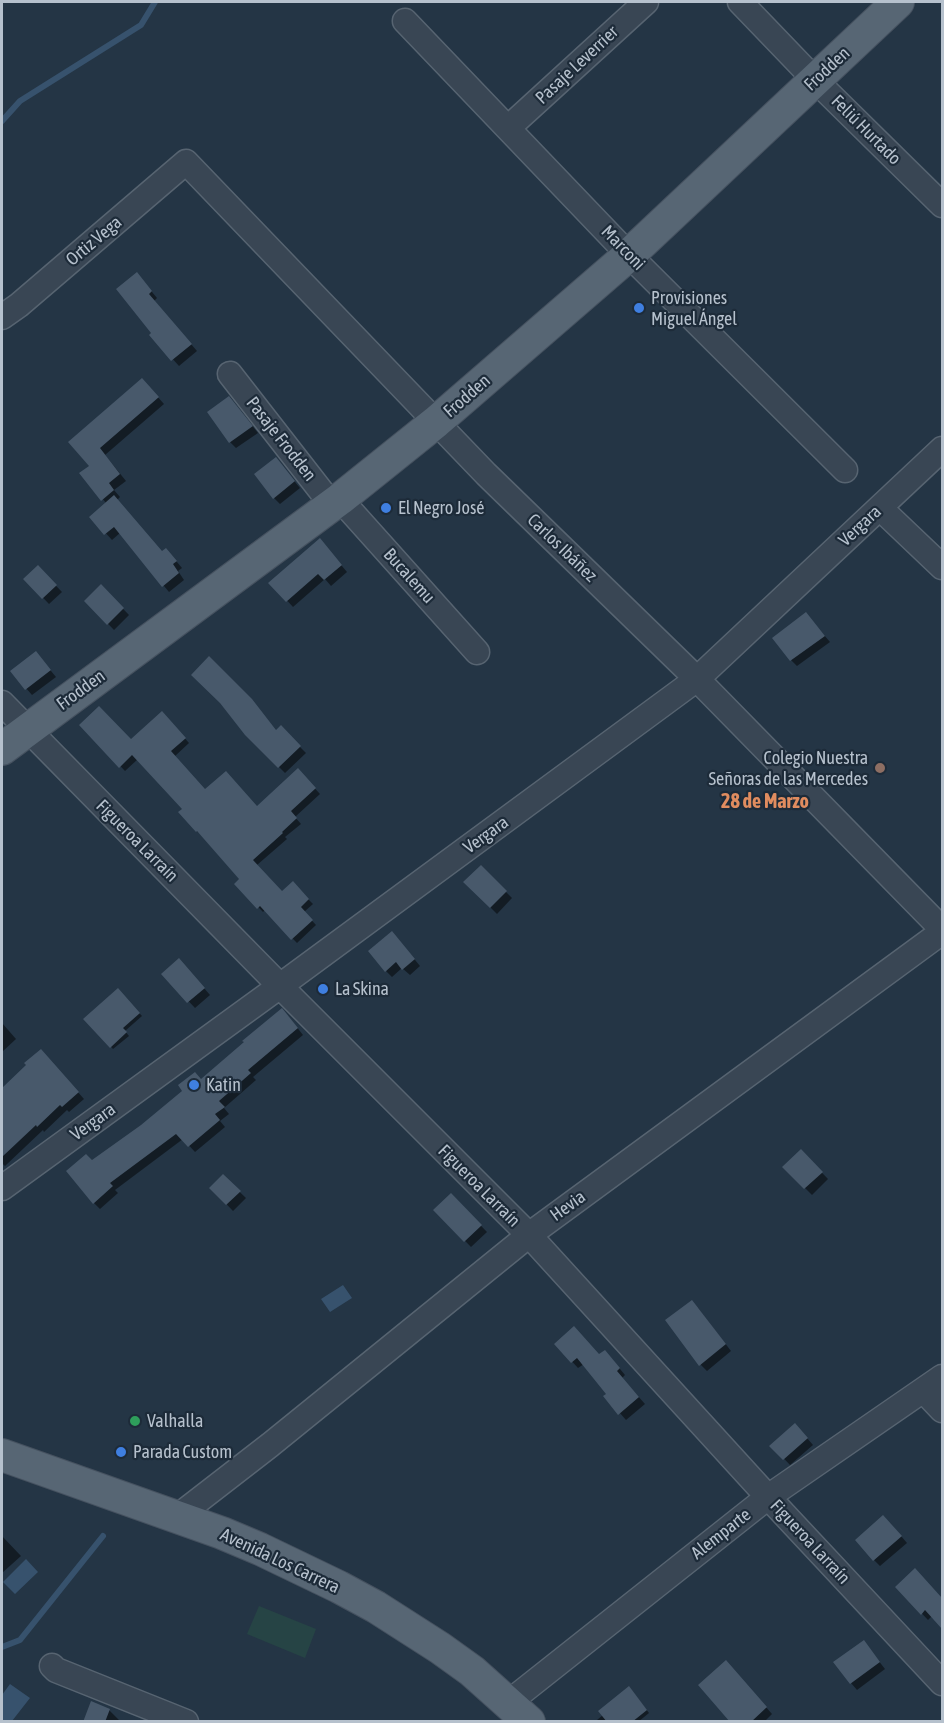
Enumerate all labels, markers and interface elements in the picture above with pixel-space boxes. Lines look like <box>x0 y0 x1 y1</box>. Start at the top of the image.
street label: Pasaje Leverrier <box>531 21 623 109</box>
street label: Frodden <box>800 42 854 96</box>
street label: Feliú Hurtado <box>827 91 905 169</box>
street label: Ortiz Vega <box>62 211 126 271</box>
street label: Marconi <box>597 221 649 275</box>
place label: Provisiones Miguel Ángel <box>651 287 737 330</box>
marker: Provisiones Miguel Ángel <box>632 301 646 315</box>
street label: Frodden <box>439 370 495 422</box>
street label: Pasaje Frodden <box>241 393 321 485</box>
place label: El Negro José <box>398 497 484 519</box>
marker: El Negro José <box>379 501 393 515</box>
street label: Vergara <box>834 501 886 551</box>
street label: Carlos Ibáñez <box>523 509 601 587</box>
street label: Bucalemu <box>379 544 439 608</box>
street label: Frodden <box>53 665 109 715</box>
place label: Colegio Nuestra Señoras de las Mercedes <box>708 747 868 789</box>
marker: Colegio Nuestra Señoras de las Mercedes <box>873 761 887 775</box>
district label: 28 de Marzo <box>721 790 809 814</box>
street label: Figueroa Larraín <box>91 795 183 887</box>
street label: Vergara <box>459 811 513 859</box>
place label: La Skina <box>335 978 389 1000</box>
marker: La Skina <box>316 982 330 996</box>
place label: Katin <box>206 1074 241 1096</box>
marker: Katin <box>187 1078 201 1092</box>
street label: Vergara <box>66 1098 120 1146</box>
street label: Figueroa Larraín <box>433 1140 525 1232</box>
street label: Hevia <box>546 1186 590 1226</box>
place label: Valhalla <box>147 1410 203 1432</box>
marker: Valhalla <box>128 1414 142 1428</box>
place label: Parada Custom <box>133 1441 232 1463</box>
marker: Parada Custom <box>114 1445 128 1459</box>
street label: Figueroa Larraín <box>765 1495 855 1589</box>
street label: Alemparte <box>687 1504 755 1564</box>
street label: Avenida Los Carrera <box>217 1524 343 1598</box>

